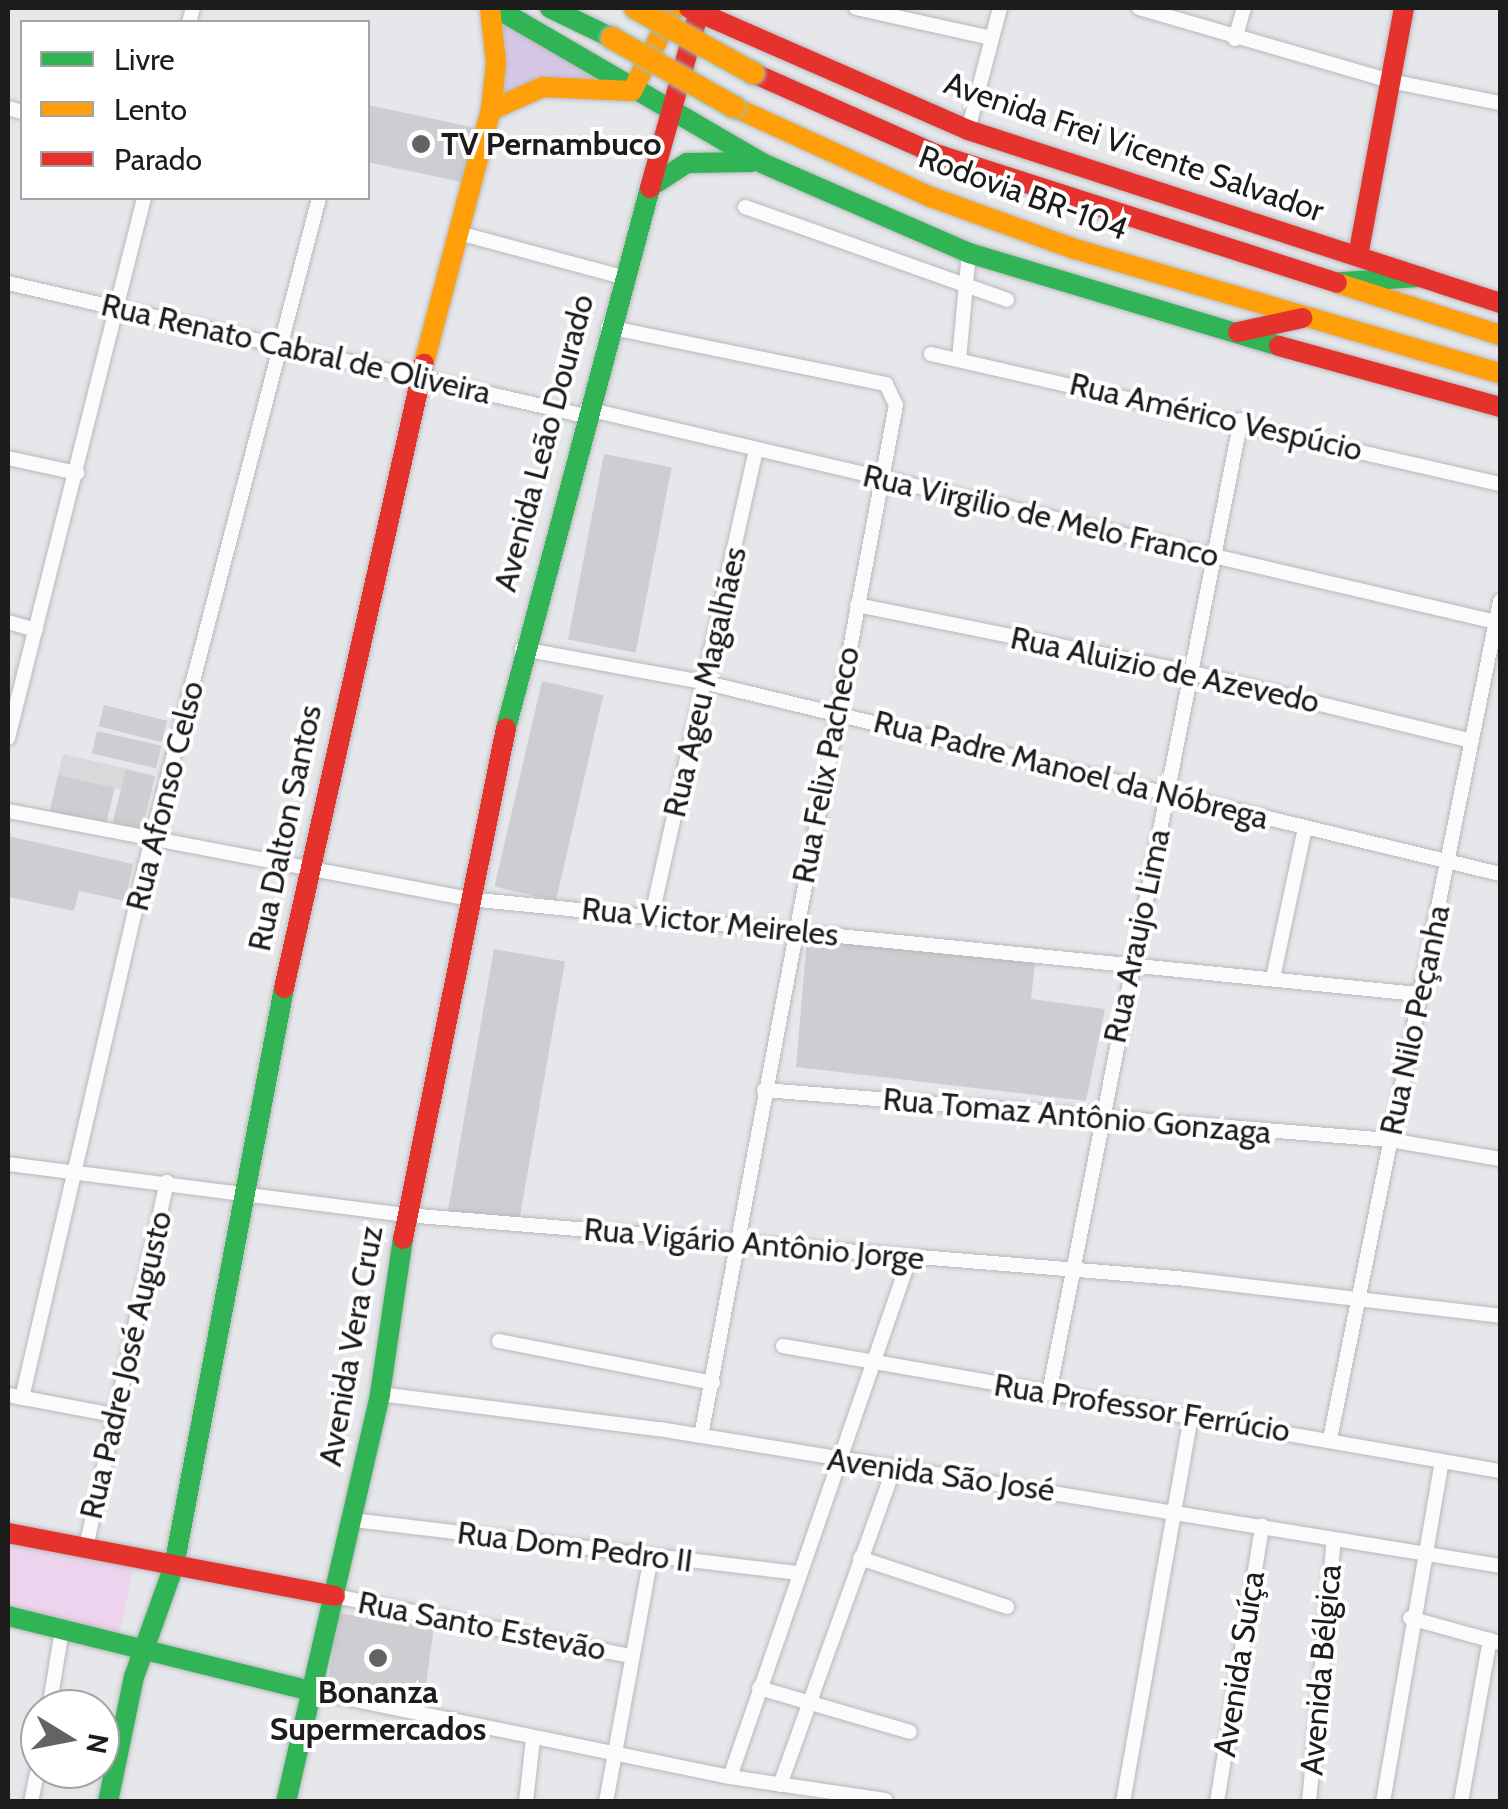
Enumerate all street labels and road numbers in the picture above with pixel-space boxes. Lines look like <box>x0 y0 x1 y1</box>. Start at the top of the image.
street label: Avenida Frei Vicente Salvador <box>939 64 1329 230</box>
street label: Rodovia BR-104 <box>913 137 1133 249</box>
street label: Rua Renato Cabral de Oliveira <box>98 285 494 413</box>
street label: Avenida Leão Dourado <box>486 290 602 596</box>
street label: Rua Américo Vespúcio <box>1066 365 1366 469</box>
street label: Rua Virgilio de Melo Franco <box>859 456 1223 576</box>
street label: Rua Ageu Magalhães <box>655 543 755 821</box>
street label: Rua Aluizio de Azevedo <box>1007 619 1323 721</box>
street label: Rua Felix Pacheco <box>784 644 868 886</box>
street label: Rua Afonso Celso <box>118 677 212 915</box>
street label: Rua Dalton Santos <box>240 701 330 955</box>
street label: Rua Padre Manoel da Nóbrega <box>870 702 1272 838</box>
street label: Rua Araujo Lima <box>1096 825 1178 1047</box>
street label: Rua Victor Meireles <box>580 889 840 955</box>
street label: Rua Nilo Peçanha <box>1372 901 1458 1139</box>
street label: Rua Tomaz Antônio Gonzaga <box>881 1080 1273 1152</box>
street label: Rua Padre José Augusto <box>72 1207 180 1523</box>
street label: Rua Vigário Antônio Jorge <box>582 1210 926 1278</box>
street label: Avenida Vera Cruz <box>311 1223 391 1469</box>
street label: Rua Professor Ferrúcio <box>991 1366 1293 1450</box>
street label: Avenida São José <box>825 1440 1057 1510</box>
street label: Rua Dom Pedro II <box>455 1514 695 1580</box>
street label: Avenida Bélgica <box>1293 1563 1349 1777</box>
street label: Avenida Suíça <box>1205 1568 1273 1760</box>
street label: Rua Santo Estevão <box>355 1583 609 1669</box>

